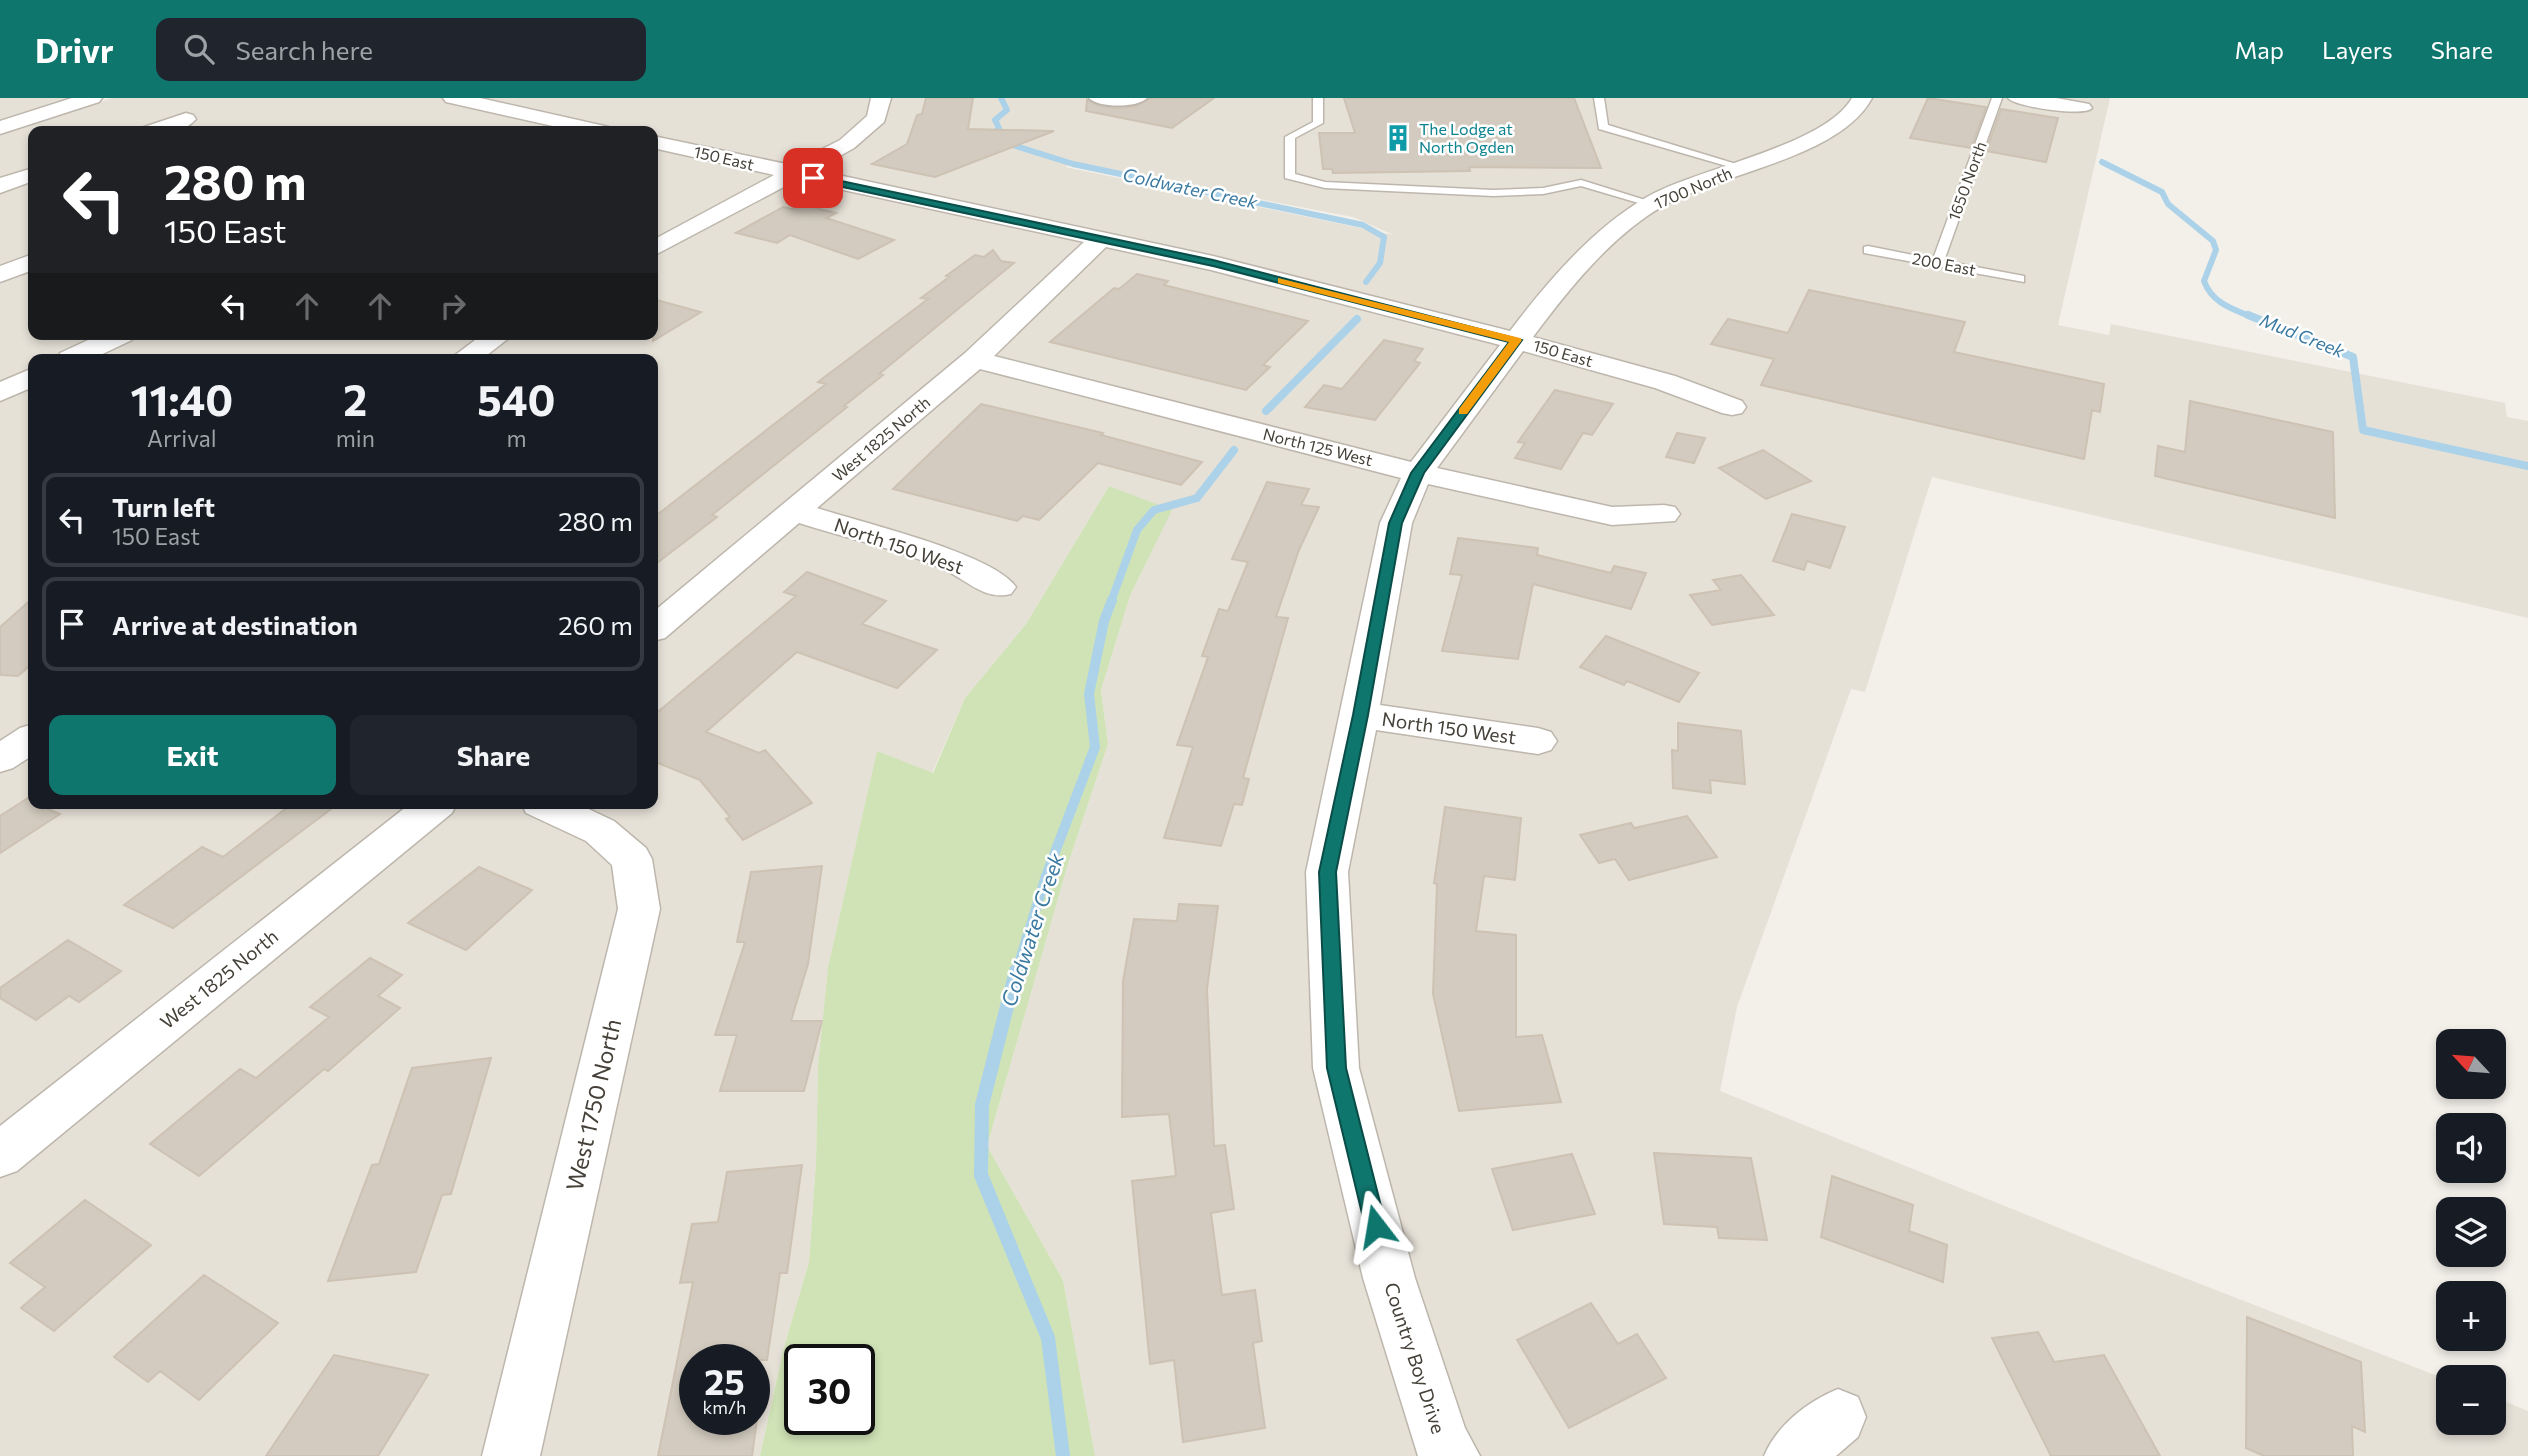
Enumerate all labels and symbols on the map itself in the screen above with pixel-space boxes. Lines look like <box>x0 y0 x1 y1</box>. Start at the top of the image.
place label: The Lodge at North Ogden <box>1419 119 1514 156</box>
building icon: The Lodge at North Ogden <box>1383 123 1413 153</box>
street label: 1650 North <box>1943 139 1990 223</box>
street label: 150 East <box>692 141 756 174</box>
pin <box>783 148 843 208</box>
water label: Coldwater Creek <box>1121 163 1261 213</box>
street label: 1700 North <box>1651 163 1735 212</box>
street label: 200 East <box>1911 248 1978 279</box>
water label: Mud Creek <box>2257 308 2349 362</box>
street label: 150 East <box>1531 335 1596 370</box>
street label: West 1825 North <box>828 392 933 485</box>
street label: North 125 West <box>1261 424 1375 469</box>
street label: North 150 West <box>832 513 967 578</box>
street label: North 150 West <box>1381 707 1518 748</box>
water label: Coldwater Creek <box>995 849 1068 1009</box>
street label: West 1825 North <box>155 924 282 1033</box>
street label: West 1750 North <box>560 1016 626 1193</box>
north arrow <box>2436 1029 2506 1099</box>
position arrow <box>1339 1189 1413 1263</box>
street label: Country Boy Drive <box>1380 1279 1451 1436</box>
speed limit sign: 30 <box>784 1344 875 1435</box>

